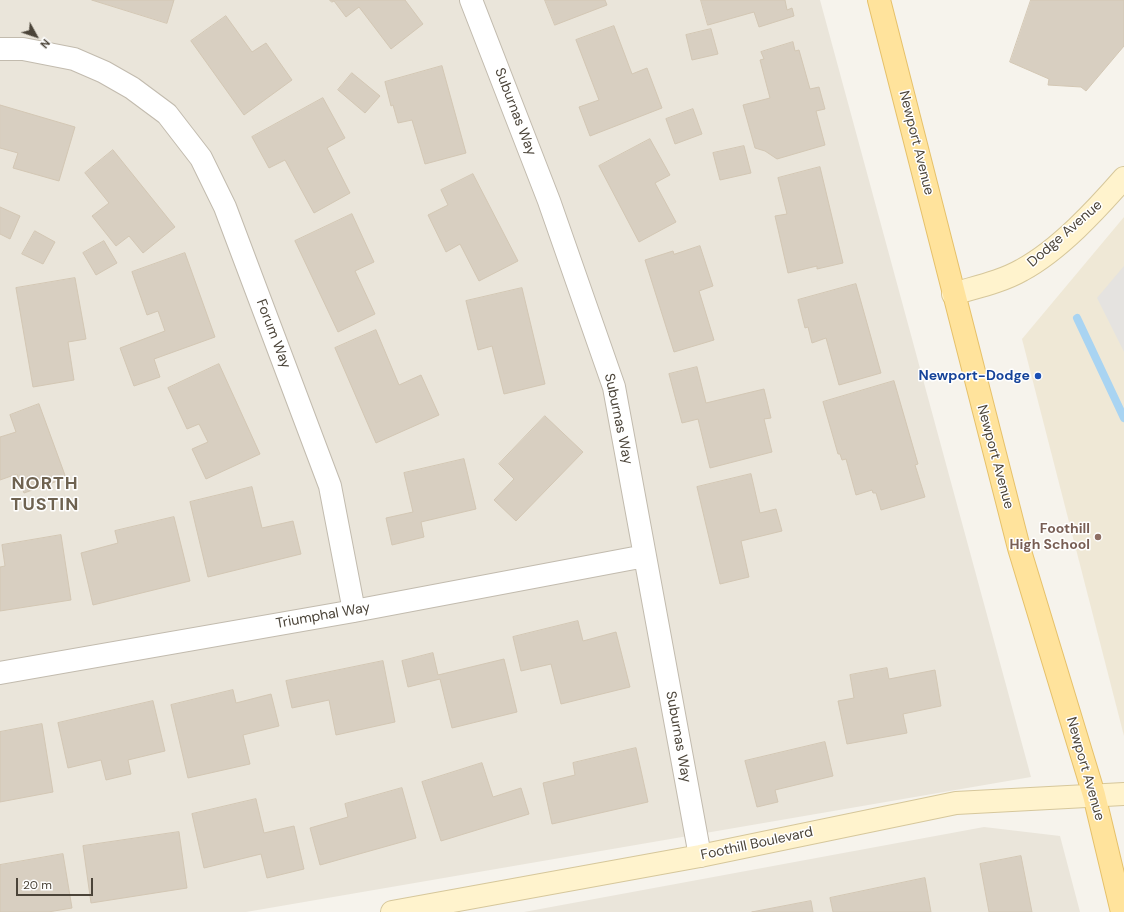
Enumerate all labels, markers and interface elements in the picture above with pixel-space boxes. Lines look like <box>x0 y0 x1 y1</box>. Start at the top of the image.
north arrow <box>16 16 56 56</box>
text: N <box>37 36 53 51</box>
street label: Suburnas Way <box>491 66 539 158</box>
street label: Newport Avenue <box>895 89 937 197</box>
street label: Dodge Avenue <box>1024 197 1106 271</box>
street label: Forum Way <box>252 297 294 371</box>
place label: Newport-Dodge <box>919 368 1030 384</box>
marker: Newport-Dodge <box>1033 371 1043 381</box>
street label: Suburnas Way <box>600 372 636 466</box>
street label: Newport Avenue <box>973 403 1017 511</box>
district label: NORTH TUSTIN <box>11 473 79 516</box>
place label: Foothill High School <box>1009 521 1090 554</box>
marker: Foothill High School <box>1093 532 1103 542</box>
street label: Triumphal Way <box>275 599 371 633</box>
street label: Suburnas Way <box>662 690 694 784</box>
street label: Newport Avenue <box>1062 715 1108 823</box>
street label: Foothill Boulevard <box>699 824 815 864</box>
scale bar <box>18 870 95 896</box>
text: 20 m <box>23 877 52 893</box>

